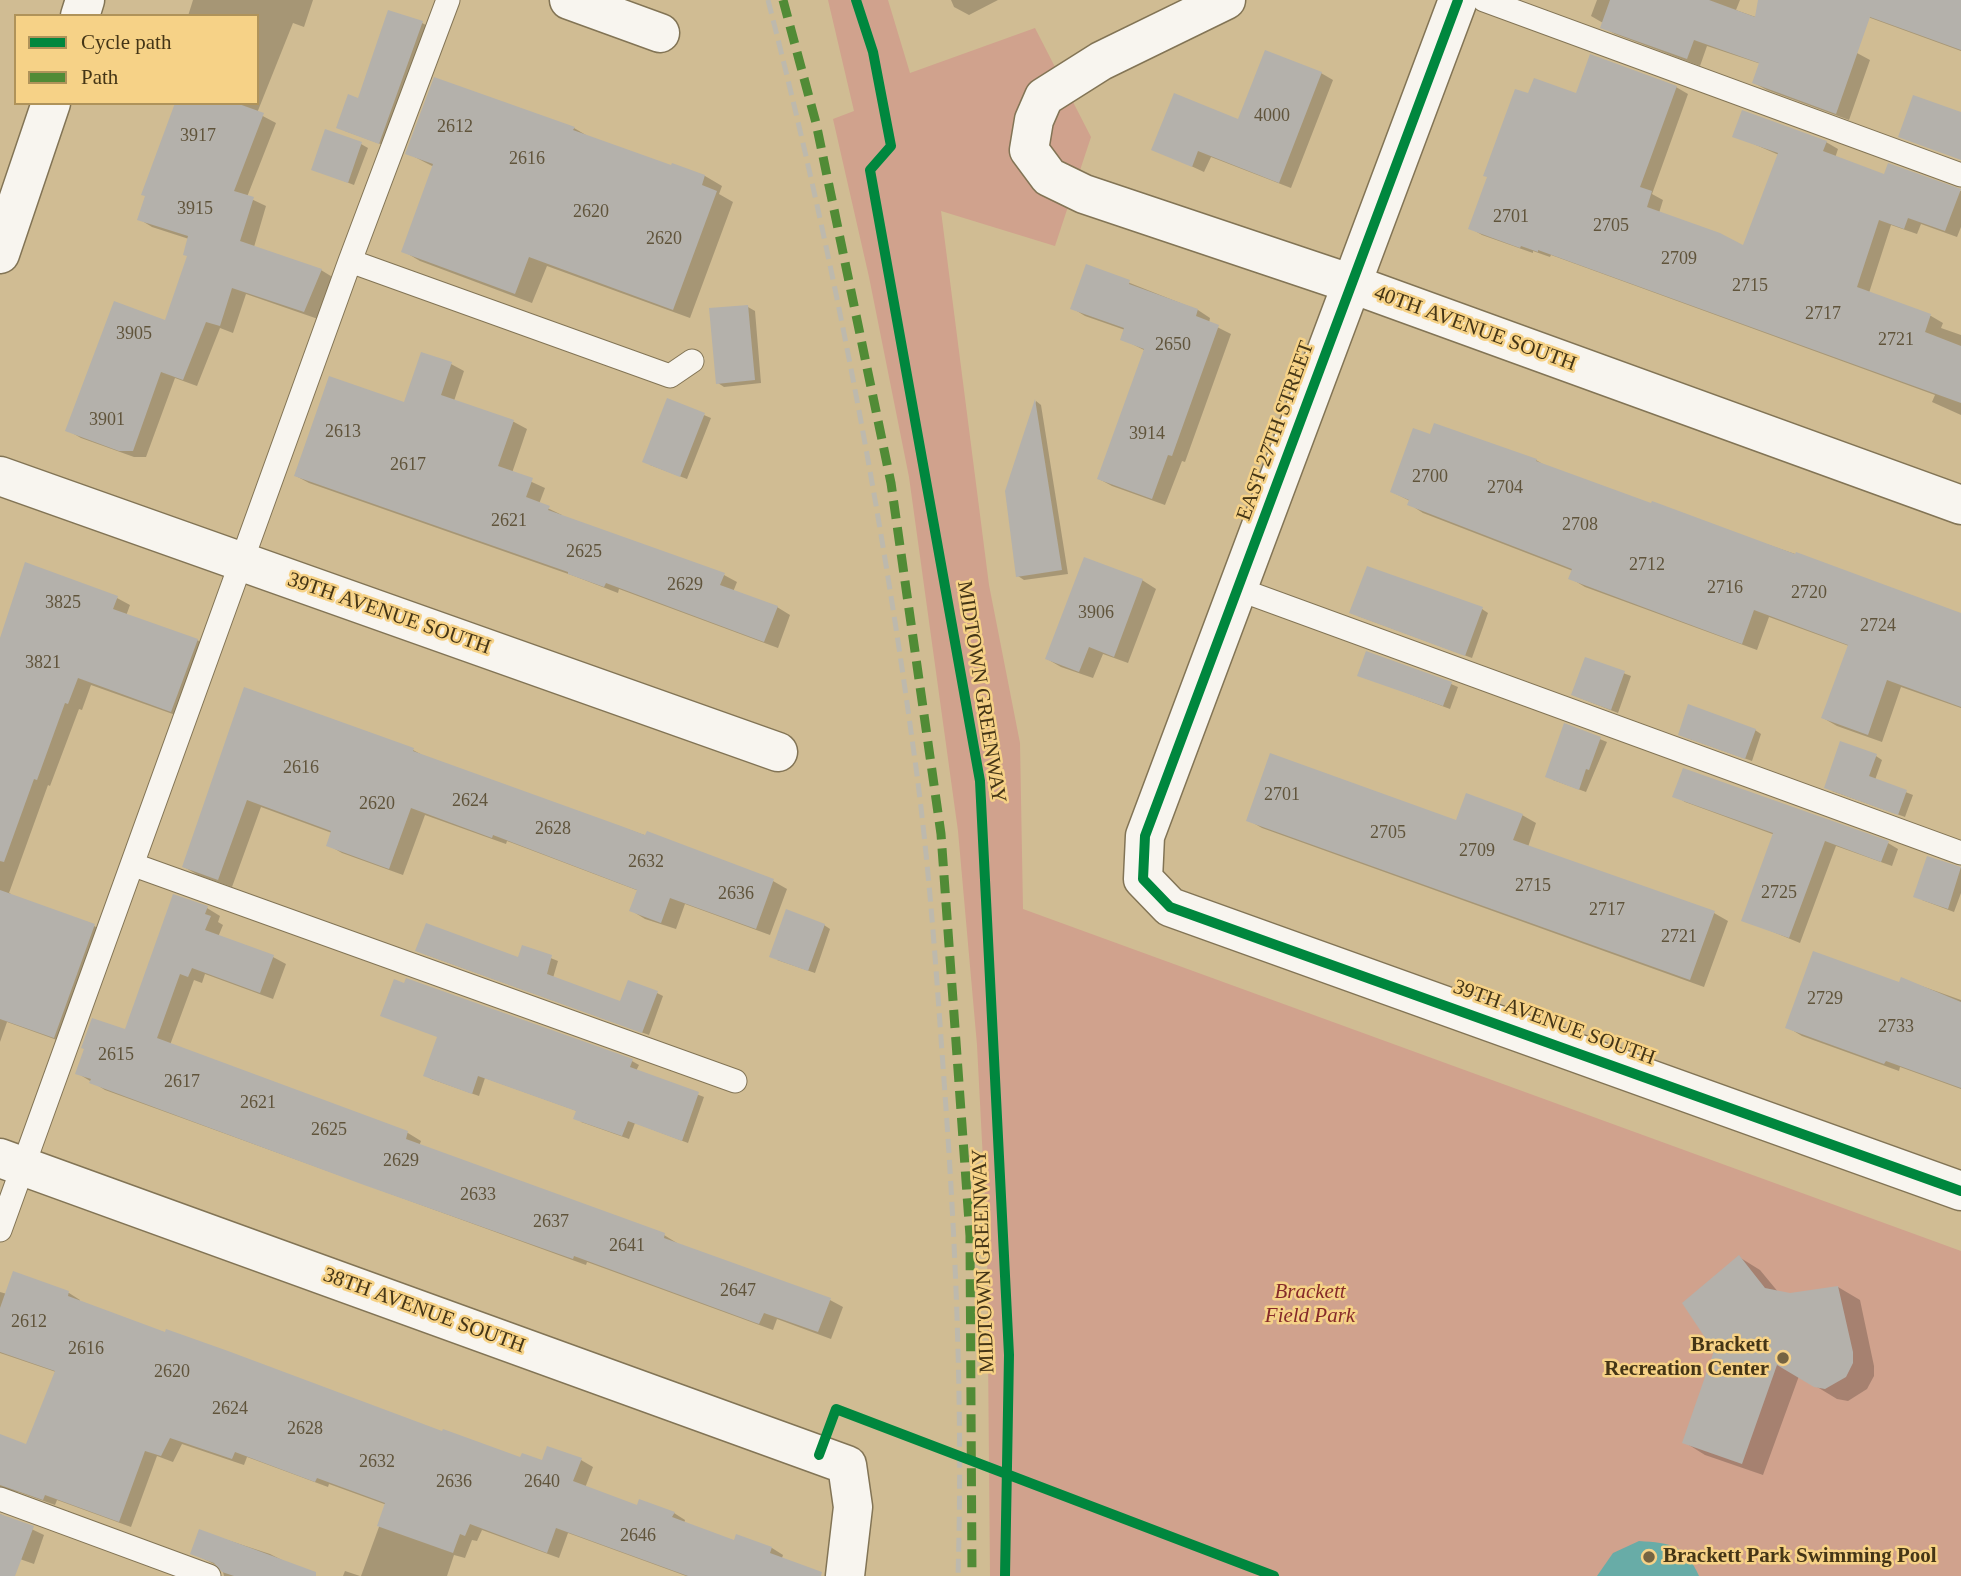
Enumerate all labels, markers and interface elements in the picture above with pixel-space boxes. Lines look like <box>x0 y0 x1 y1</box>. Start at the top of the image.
legend <box>14 14 259 105</box>
text: Cycle path <box>81 30 171 54</box>
text: Path <box>81 65 118 89</box>
house number: 4000 <box>1254 105 1290 127</box>
house number: 2612 <box>437 116 473 138</box>
house number: 3917 <box>180 125 216 147</box>
house number: 2616 <box>509 148 545 170</box>
house number: 3915 <box>177 198 213 220</box>
house number: 2620 <box>573 201 609 223</box>
house number: 2701 <box>1493 206 1529 228</box>
house number: 2705 <box>1593 215 1629 237</box>
house number: 2620 <box>646 228 682 250</box>
house number: 2709 <box>1661 248 1697 270</box>
house number: 2715 <box>1732 275 1768 297</box>
street label: 40TH AVENUE SOUTH <box>1371 281 1579 377</box>
house number: 2717 <box>1805 303 1841 325</box>
house number: 3905 <box>116 323 152 345</box>
house number: 2721 <box>1878 329 1914 351</box>
house number: 2650 <box>1155 334 1191 356</box>
street label: EAST 27TH STREET <box>1232 338 1320 524</box>
house number: 3901 <box>89 409 125 431</box>
house number: 2613 <box>325 421 361 443</box>
house number: 3914 <box>1129 423 1165 445</box>
house number: 2617 <box>390 454 426 476</box>
house number: 2700 <box>1412 466 1448 488</box>
house number: 2704 <box>1487 477 1523 499</box>
house number: 2621 <box>491 510 527 532</box>
house number: 2708 <box>1562 514 1598 536</box>
house number: 2625 <box>566 541 602 563</box>
house number: 2712 <box>1629 554 1665 576</box>
street label: 39TH AVENUE SOUTH <box>284 567 494 661</box>
house number: 2629 <box>667 574 703 596</box>
house number: 2716 <box>1707 577 1743 599</box>
street label: MIDTOWN GREENWAY <box>951 579 1011 805</box>
house number: 2720 <box>1791 582 1827 604</box>
house number: 3825 <box>45 592 81 614</box>
house number: 3906 <box>1078 602 1114 624</box>
house number: 2724 <box>1860 615 1896 637</box>
house number: 3821 <box>25 652 61 674</box>
house number: 2616 <box>283 757 319 779</box>
house number: 2701 <box>1264 784 1300 806</box>
house number: 2624 <box>452 790 488 812</box>
house number: 2620 <box>359 793 395 815</box>
house number: 2628 <box>535 818 571 840</box>
house number: 2705 <box>1370 822 1406 844</box>
house number: 2709 <box>1459 840 1495 862</box>
house number: 2632 <box>628 851 664 873</box>
house number: 2715 <box>1515 875 1551 897</box>
house number: 2725 <box>1761 882 1797 904</box>
house number: 2636 <box>718 883 754 905</box>
house number: 2717 <box>1589 899 1625 921</box>
house number: 2721 <box>1661 926 1697 948</box>
street label: 39TH AVENUE SOUTH <box>1450 975 1658 1071</box>
house number: 2729 <box>1807 988 1843 1010</box>
house number: 2733 <box>1878 1016 1914 1038</box>
house number: 2615 <box>98 1044 134 1066</box>
house number: 2617 <box>164 1071 200 1093</box>
house number: 2621 <box>240 1092 276 1114</box>
house number: 2625 <box>311 1119 347 1141</box>
street label: MIDTOWN GREENWAY <box>967 1148 1001 1374</box>
house number: 2629 <box>383 1150 419 1172</box>
house number: 2633 <box>460 1184 496 1206</box>
house number: 2637 <box>533 1211 569 1233</box>
house number: 2641 <box>609 1235 645 1257</box>
street label: 38TH AVENUE SOUTH <box>320 1263 528 1359</box>
park label: Brackett Field Park <box>1265 1279 1355 1329</box>
house number: 2647 <box>720 1280 756 1302</box>
house number: 2612 <box>11 1311 47 1333</box>
place label: Brackett Recreation Center <box>1604 1333 1769 1383</box>
house number: 2616 <box>68 1338 104 1360</box>
marker: Brackett Recreation Center <box>1775 1350 1791 1366</box>
house number: 2620 <box>154 1361 190 1383</box>
house number: 2624 <box>212 1398 248 1420</box>
house number: 2628 <box>287 1418 323 1440</box>
house number: 2632 <box>359 1451 395 1473</box>
house number: 2636 <box>436 1471 472 1493</box>
house number: 2640 <box>524 1471 560 1493</box>
house number: 2646 <box>620 1525 656 1547</box>
place label: Brackett Park Swimming Pool <box>1663 1544 1937 1570</box>
marker: Brackett Park Swimming Pool <box>1641 1549 1657 1565</box>

